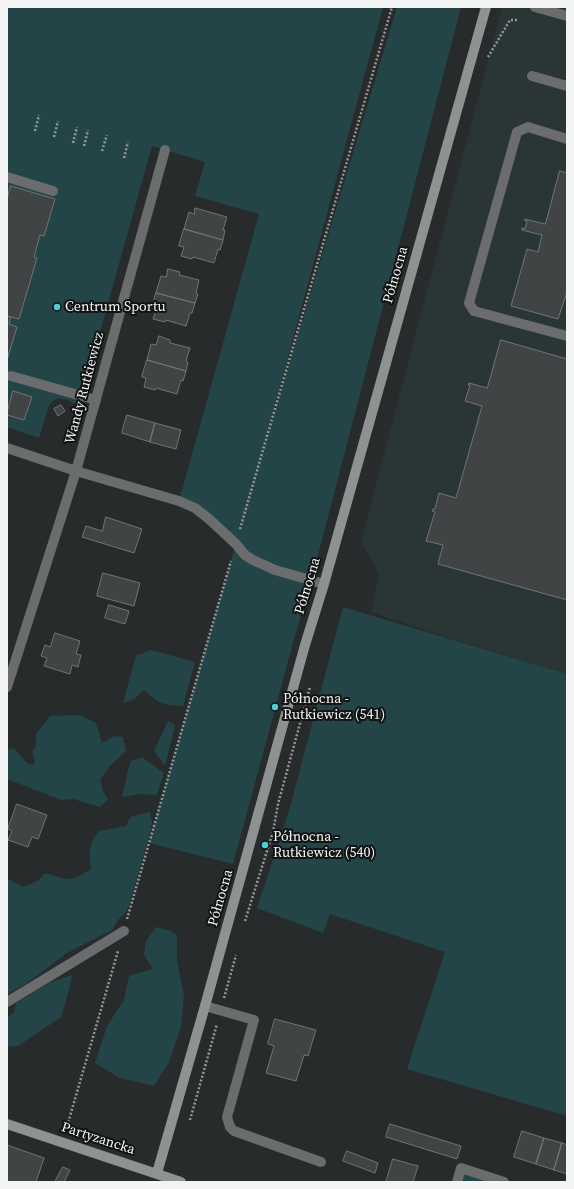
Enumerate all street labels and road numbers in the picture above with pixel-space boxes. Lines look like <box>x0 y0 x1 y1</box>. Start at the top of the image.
street label: Północna <box>380 245 412 305</box>
street label: Wandy Rutkiewicz <box>62 330 108 446</box>
street label: Północna <box>291 556 325 616</box>
street label: Północna <box>205 868 237 928</box>
street label: Partyzancka <box>59 1119 137 1159</box>

